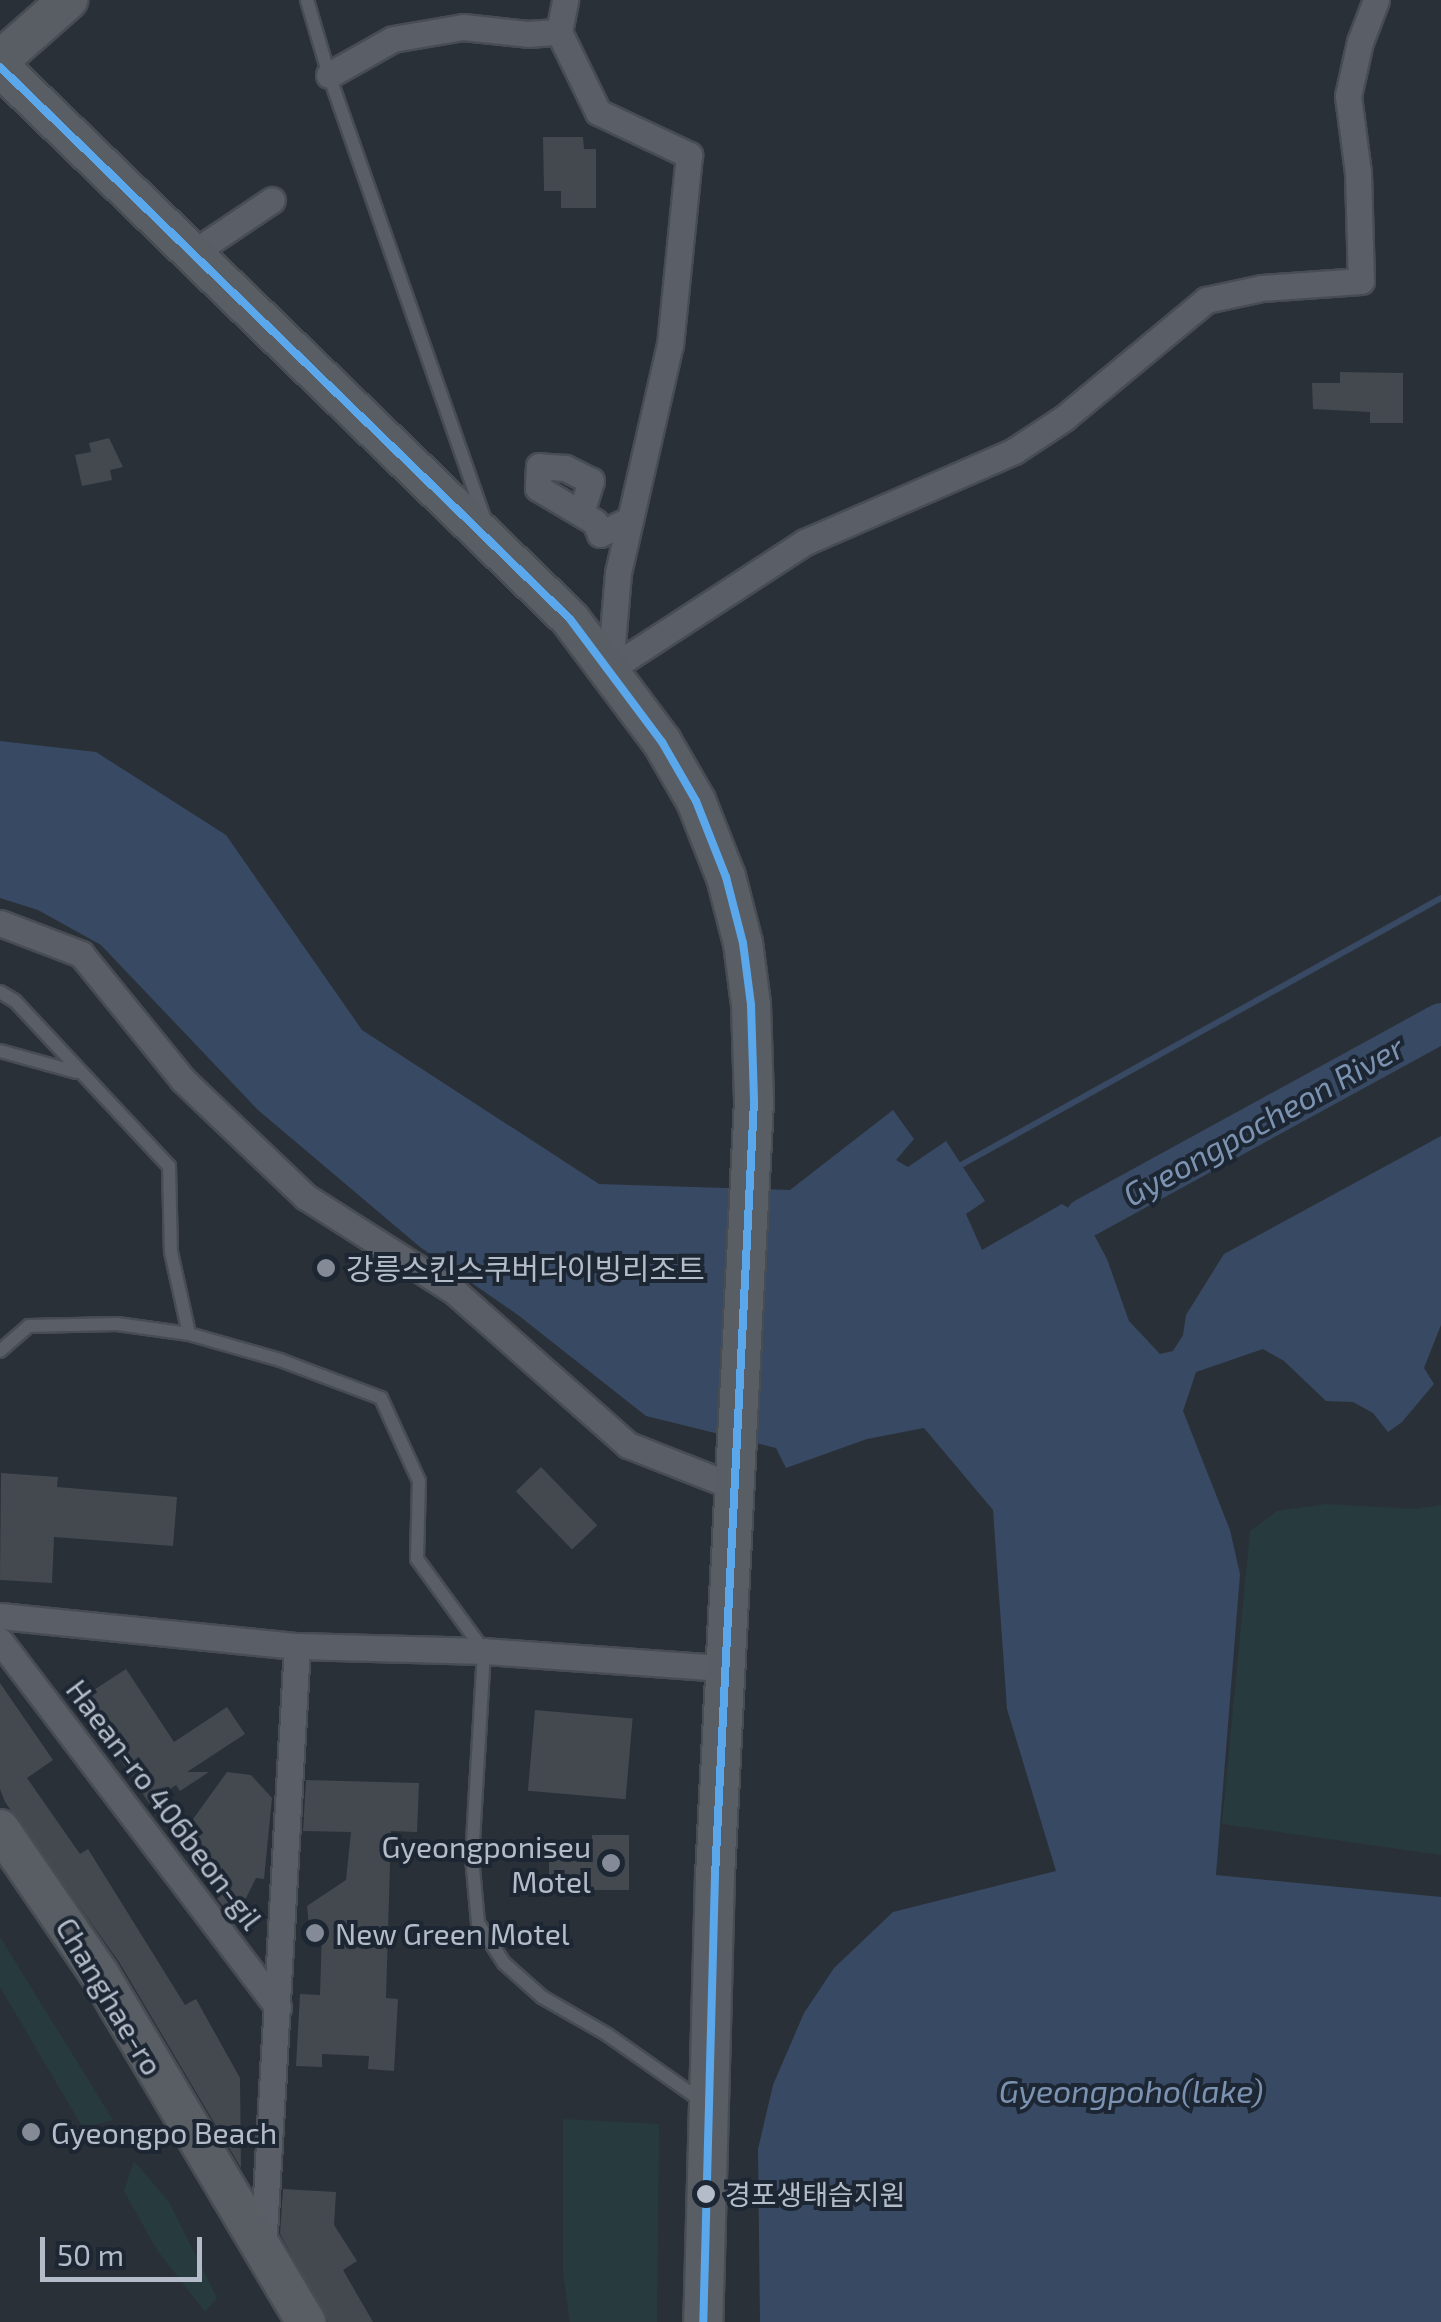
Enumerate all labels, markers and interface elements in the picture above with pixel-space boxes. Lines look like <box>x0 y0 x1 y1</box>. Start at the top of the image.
water label: Gyeongpocheon River <box>1116 1027 1410 1213</box>
place label: 강릉스킨스쿠버다이빙리조트 <box>346 1250 705 1286</box>
marker: 강릉스킨스쿠버다이빙리조트 <box>315 1257 337 1279</box>
street label: Haean-ro 406beon-gil <box>59 1672 271 1936</box>
place label: Gyeongponiseu Motel <box>381 1828 591 1898</box>
marker: Gyeongponiseu Motel <box>600 1852 622 1874</box>
street label: Changhae-ro <box>49 1911 171 2081</box>
place label: New Green Motel <box>335 1915 570 1951</box>
marker: New Green Motel <box>304 1922 326 1944</box>
water label: Gyeongpoho(lake) <box>999 2071 1263 2109</box>
place label: Gyeongpo Beach <box>51 2114 277 2150</box>
marker: Gyeongpo Beach <box>20 2121 42 2143</box>
place label: 경포생태습지원 <box>725 2177 905 2211</box>
marker: 경포생태습지원 <box>696 2184 716 2204</box>
scale bar <box>45 2217 208 2279</box>
text: 50 m <box>57 2236 124 2272</box>

